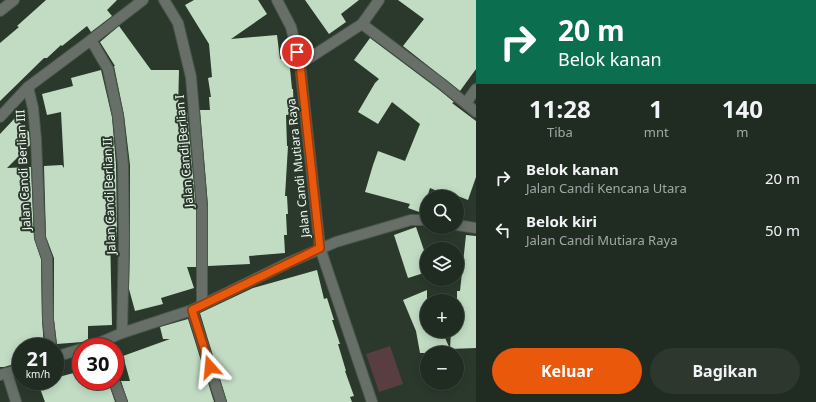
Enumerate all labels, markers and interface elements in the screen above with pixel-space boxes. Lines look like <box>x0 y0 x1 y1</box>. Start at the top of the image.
text: 20 m <box>558 11 625 49</box>
icon: right <box>492 16 544 68</box>
pin <box>280 35 314 69</box>
icon: arrive <box>286 41 308 63</box>
text: Belok kanan <box>558 47 662 71</box>
text: 11:28 <box>529 92 591 125</box>
text: 1 <box>649 92 663 125</box>
text: 140 <box>722 92 763 125</box>
street label: Jalan Candi Berlian I <box>171 94 197 209</box>
street label: Jalan Candi Mutiara Raya <box>282 98 314 239</box>
street label: Jalan Candi Berlian III <box>11 109 35 232</box>
text: Tiba <box>547 123 573 141</box>
text: mnt <box>644 123 669 141</box>
text: m <box>736 123 748 141</box>
street label: Jalan Candi Berlian II <box>98 137 120 256</box>
text: Belok kanan <box>526 159 619 179</box>
icon: right <box>492 167 514 189</box>
text: 20 m <box>765 168 800 188</box>
text: Jalan Candi Kencana Utara <box>526 179 687 197</box>
map controls <box>420 190 464 390</box>
button: search <box>420 190 464 234</box>
text: Belok kiri <box>526 211 597 231</box>
icon: left <box>492 219 514 241</box>
text: 50 m <box>765 220 800 240</box>
text: Jalan Candi Mutiara Raya <box>526 231 677 249</box>
button: layers <box>420 242 464 286</box>
button: + <box>420 294 464 338</box>
speed limit sign: 30 <box>72 338 124 390</box>
text: 21 <box>27 345 49 372</box>
position arrow <box>189 346 231 388</box>
button: − <box>420 346 464 390</box>
button: Keluar <box>492 348 642 394</box>
button: Bagikan <box>650 348 800 394</box>
text: km/h <box>26 367 50 381</box>

